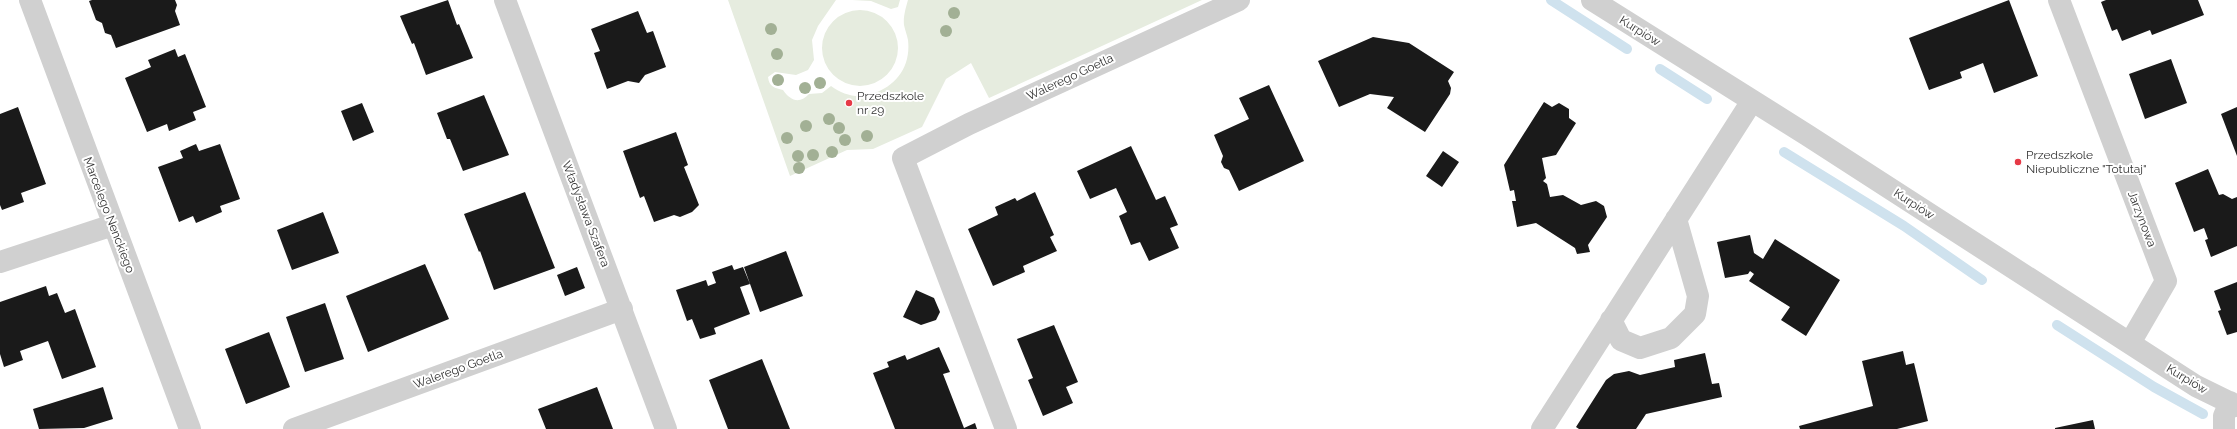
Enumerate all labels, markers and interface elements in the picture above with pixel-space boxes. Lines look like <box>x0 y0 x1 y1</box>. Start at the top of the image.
street label: Kurpiów <box>1617 13 1663 49</box>
street label: Walerego Goetla <box>1024 51 1116 103</box>
place label: Przedszkole nr 29 <box>857 89 924 117</box>
marker: Przedszkole nr 29 <box>844 98 854 108</box>
place label: Przedszkole Niepubliczne "Totutaj" <box>2026 148 2147 176</box>
street label: Marcelego Nenckiego <box>80 155 138 275</box>
marker: Przedszkole Niepubliczne "Totutaj" <box>2013 157 2023 167</box>
street label: Władysława Szafera <box>559 159 613 269</box>
street label: Kurpiów <box>1891 186 1937 222</box>
street label: Jarzynowa <box>2125 189 2159 249</box>
street label: Walerego Goetla <box>411 346 505 392</box>
street label: Kurpiów <box>2164 361 2210 397</box>

